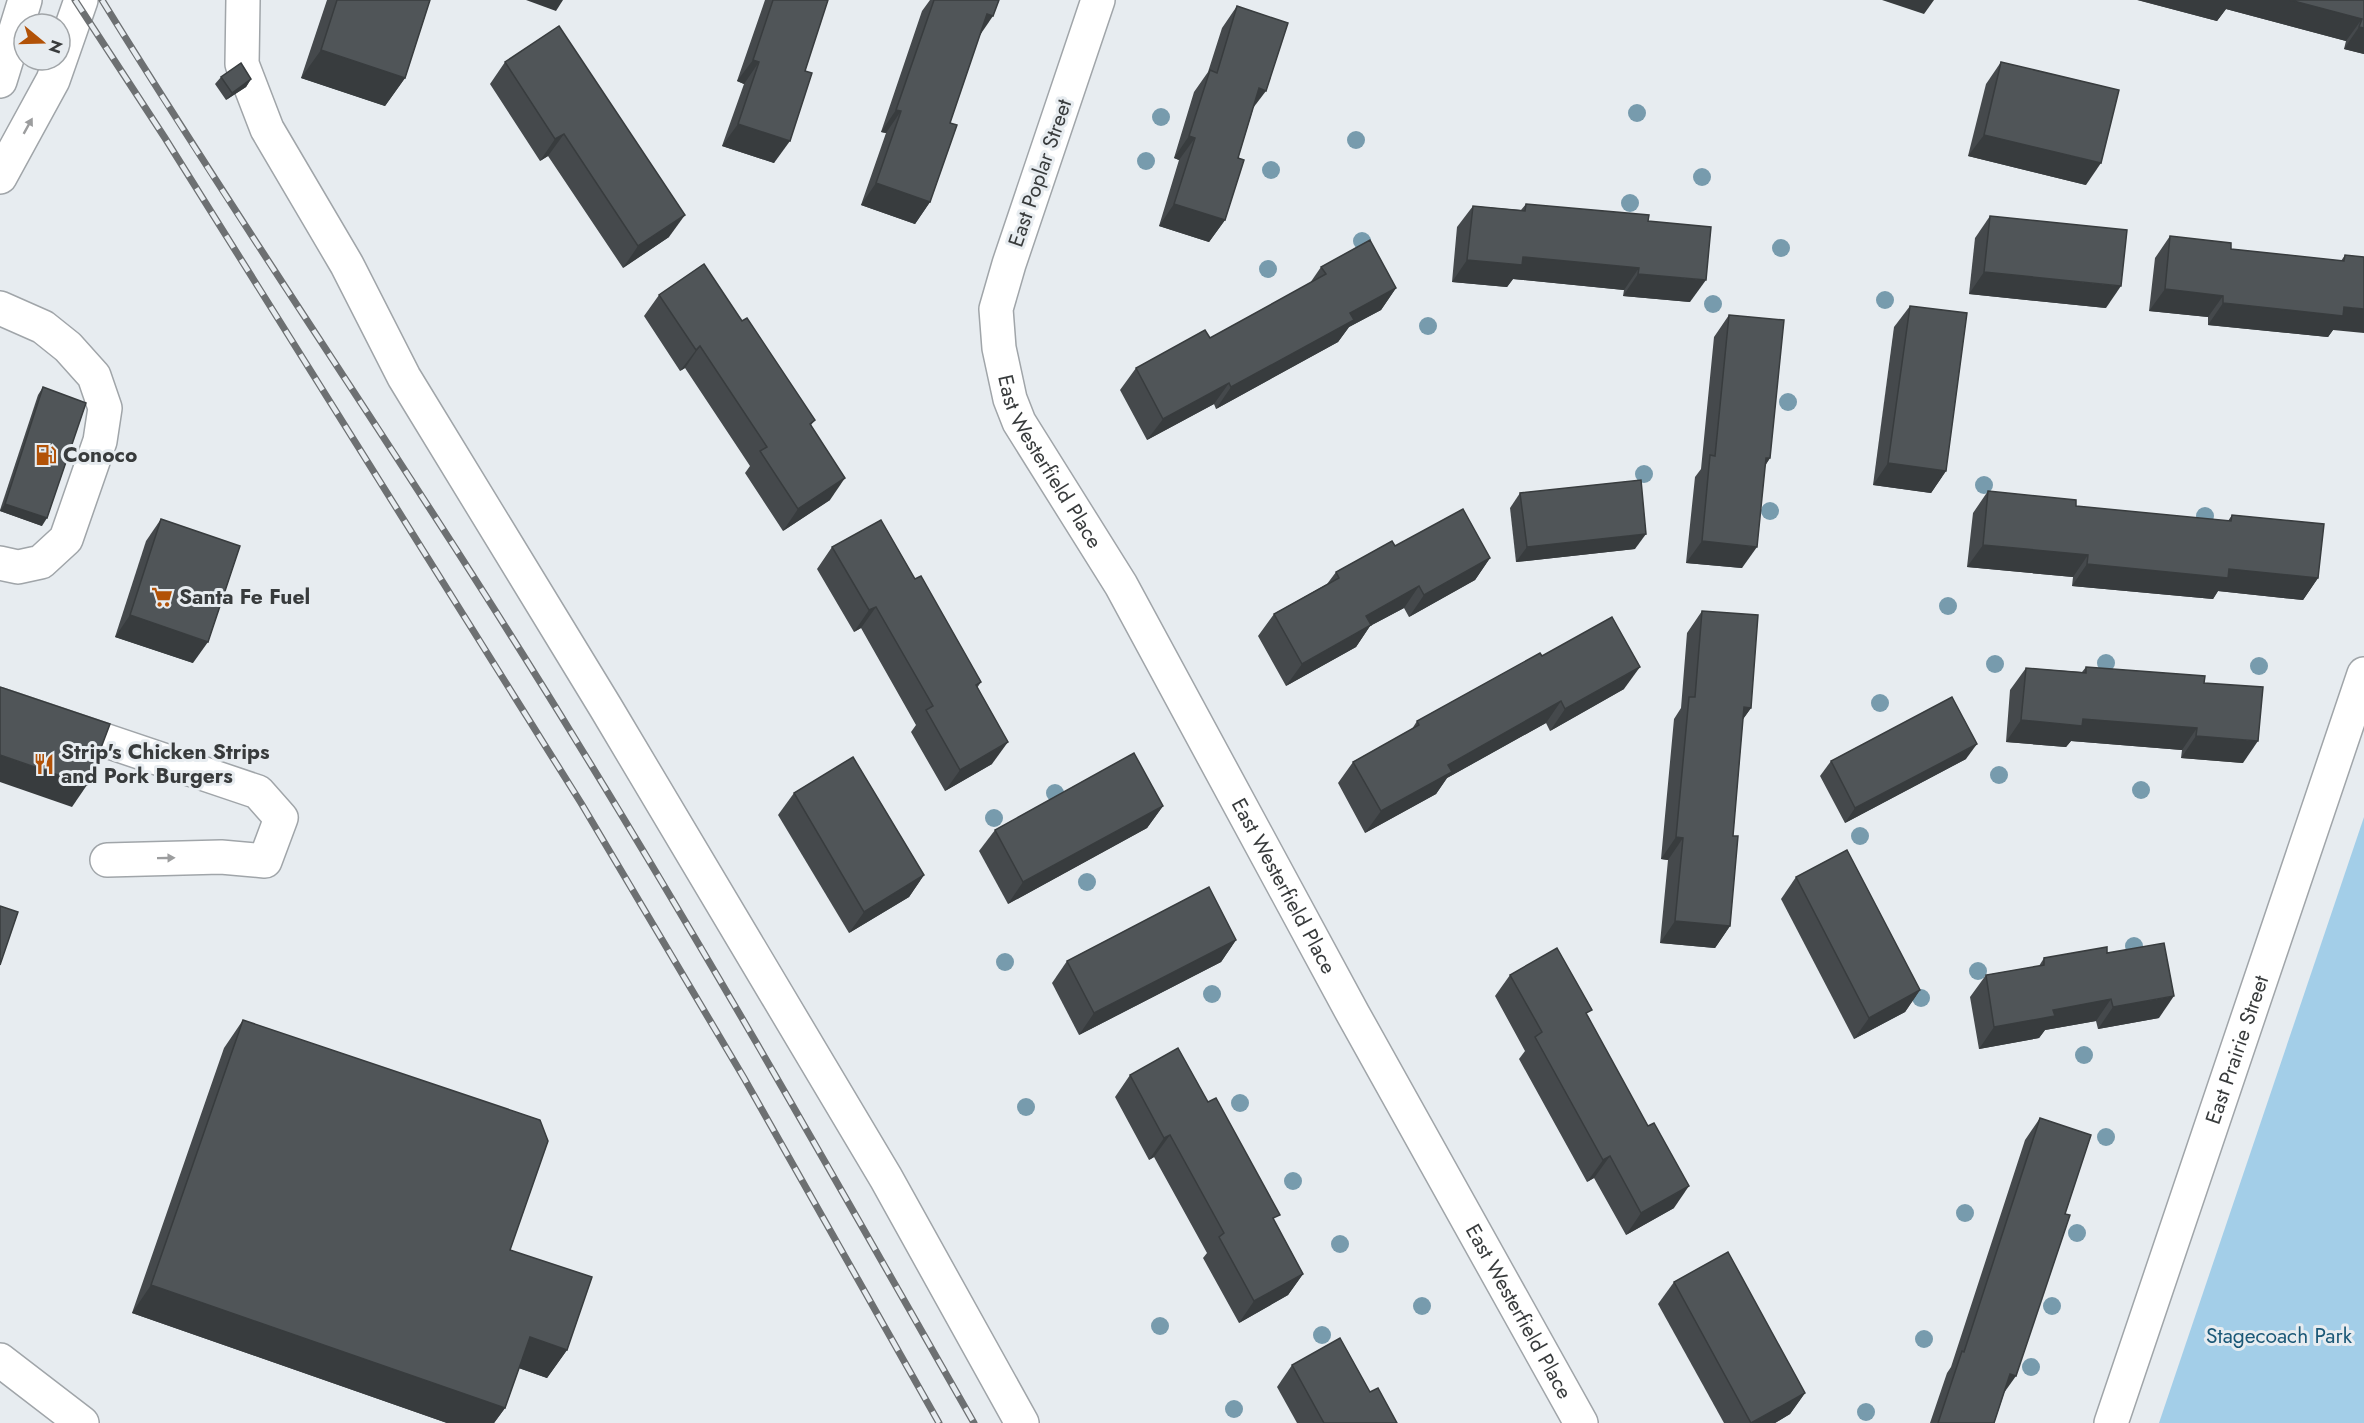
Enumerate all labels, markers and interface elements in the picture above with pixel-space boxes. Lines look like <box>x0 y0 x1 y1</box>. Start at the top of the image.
north arrow <box>12 12 72 72</box>
text: N <box>43 37 69 56</box>
street label: East Poplar Street <box>1001 95 1079 251</box>
one-way arrow <box>23 117 33 134</box>
street label: East Westerfield Place <box>990 372 1110 554</box>
place label: Conoco <box>63 440 137 470</box>
fuel station icon: Conoco <box>34 443 58 467</box>
place label: Santa Fe Fuel <box>179 582 310 612</box>
supermarket icon: Santa Fe Fuel <box>150 585 174 609</box>
place label: Strip's Chicken Strips and Pork Burgers <box>61 737 270 791</box>
restaurant icon: Strip's Chicken Strips and Pork Burgers <box>32 752 56 776</box>
street label: East Westerfield Place <box>1224 793 1344 979</box>
one-way arrow <box>156 853 175 863</box>
street label: East Prairie Street <box>2198 971 2276 1128</box>
street label: East Westerfield Place <box>1458 1219 1580 1404</box>
park label: Stagecoach Park <box>2206 1321 2353 1351</box>

